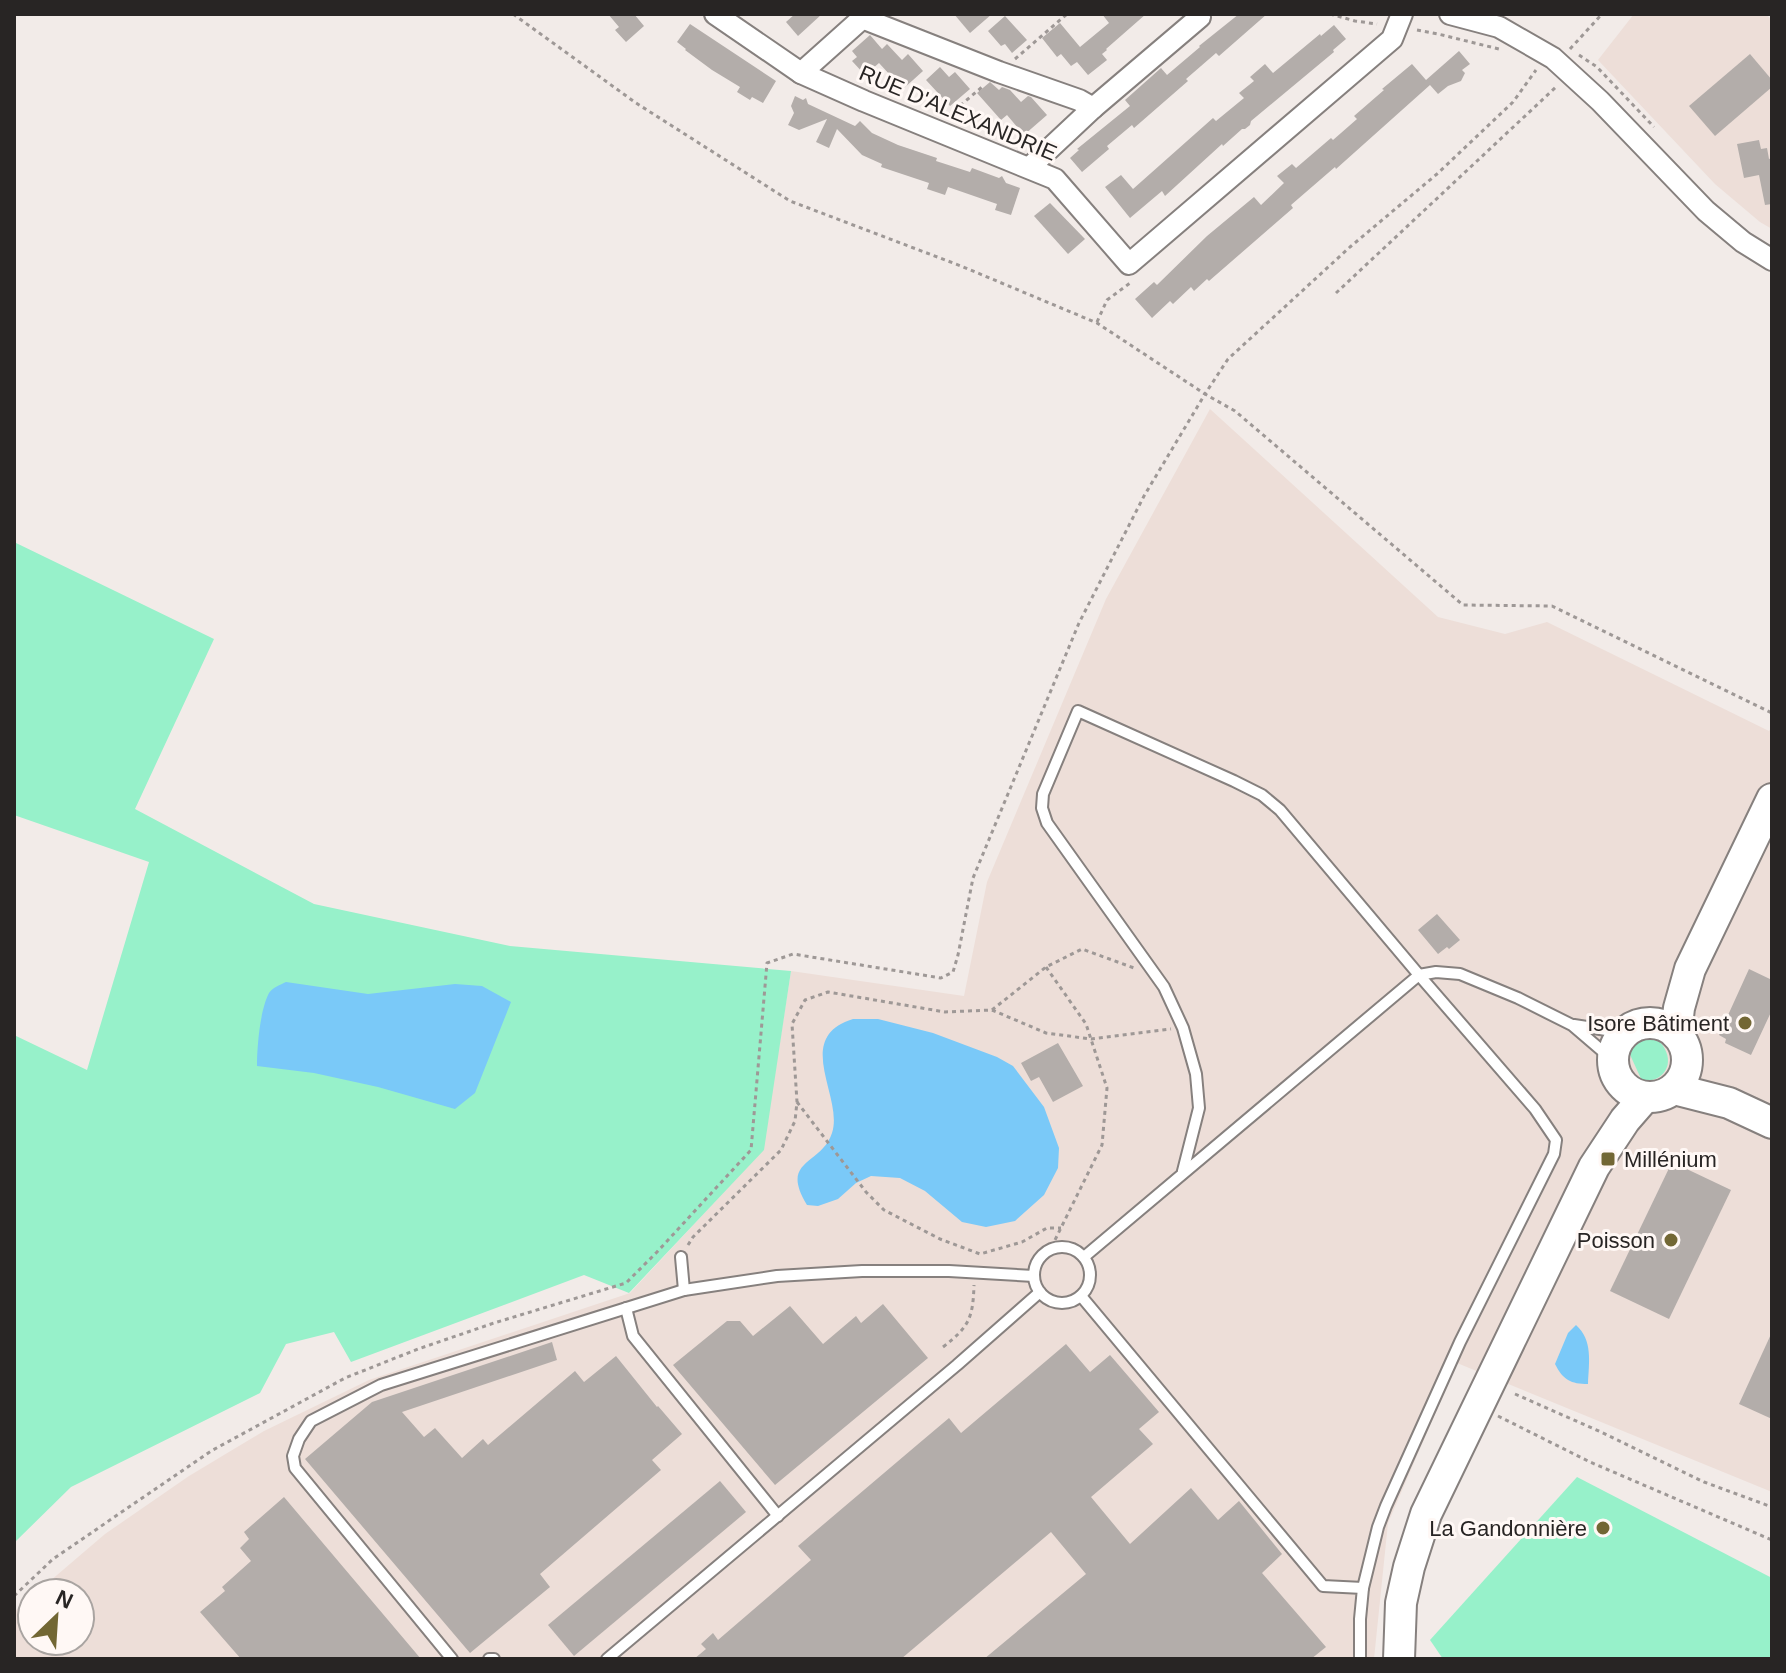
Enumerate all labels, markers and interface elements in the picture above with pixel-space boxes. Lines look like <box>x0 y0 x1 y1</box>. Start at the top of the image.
street label: RUE D'ALEXANDRIE <box>856 60 1060 166</box>
place label: Isore Bâtiment <box>1587 1011 1729 1036</box>
marker: Isore Bâtiment <box>1736 1014 1754 1032</box>
place label: Millénium <box>1624 1147 1717 1172</box>
marker: Millénium <box>1599 1150 1617 1168</box>
place label: Poisson <box>1577 1228 1655 1253</box>
marker: Poisson <box>1662 1231 1680 1249</box>
place label: La Gandonnière <box>1429 1516 1587 1541</box>
marker: La Gandonnière <box>1594 1519 1612 1537</box>
north arrow <box>16 1577 96 1657</box>
text: N <box>52 1585 77 1614</box>

